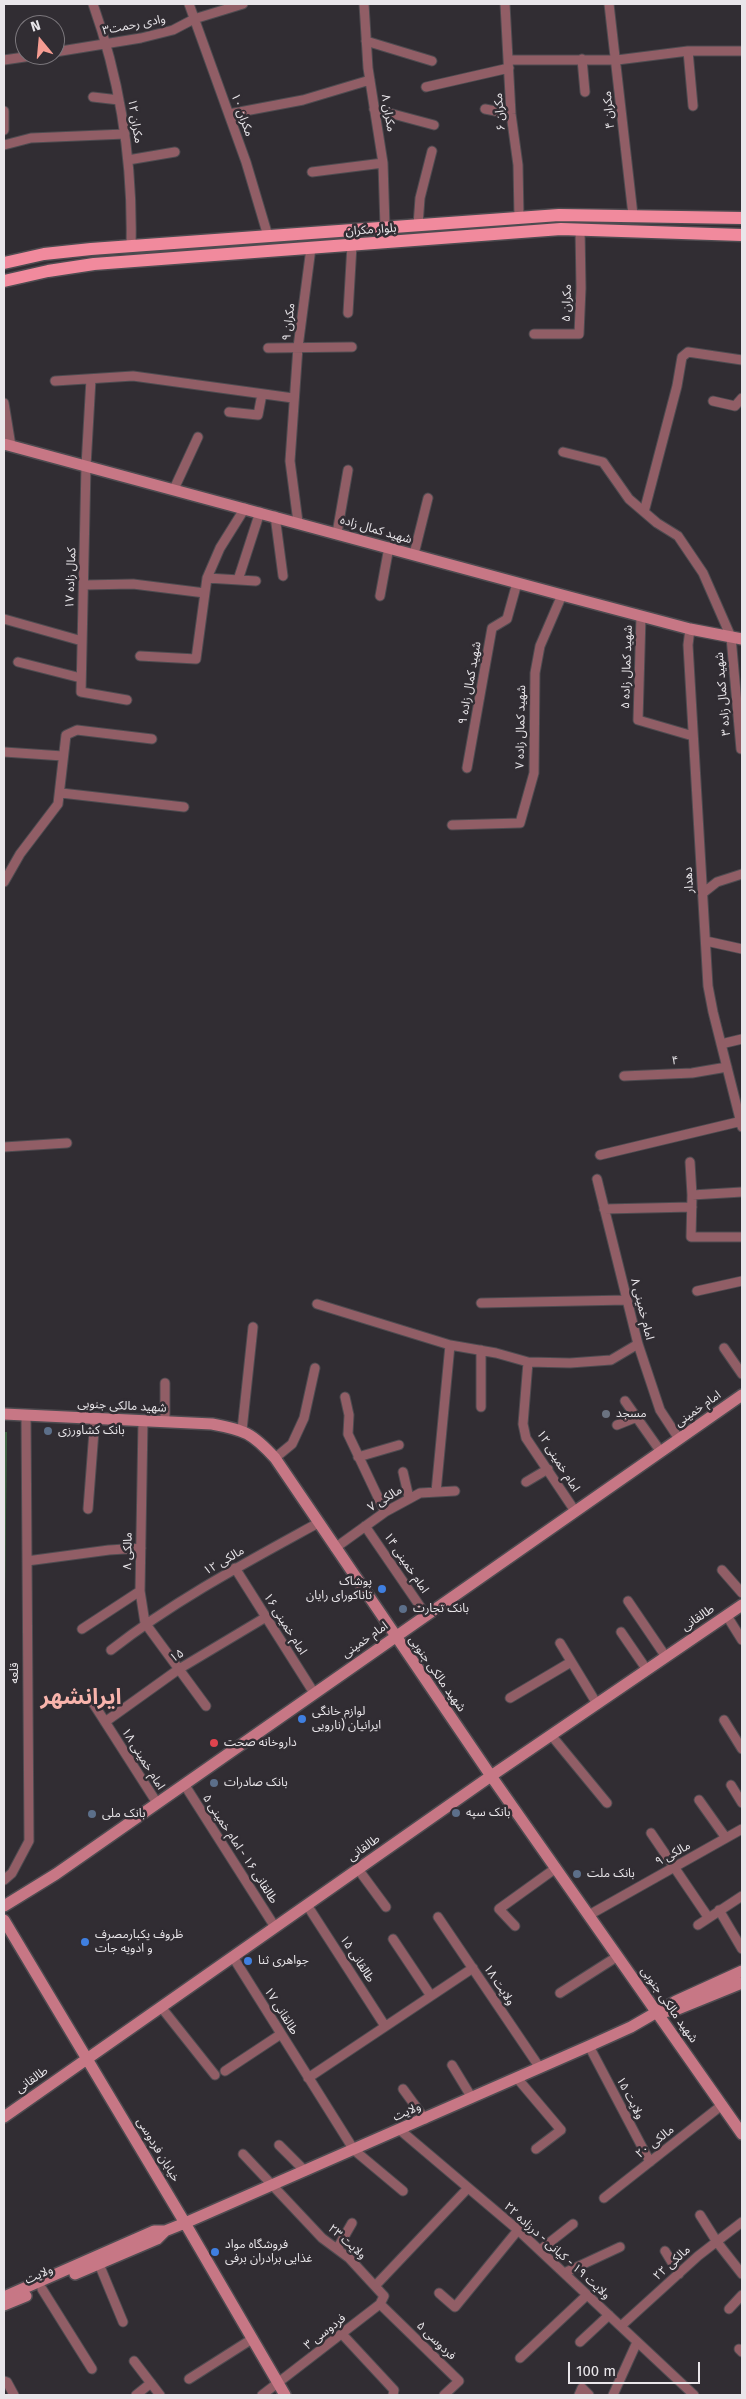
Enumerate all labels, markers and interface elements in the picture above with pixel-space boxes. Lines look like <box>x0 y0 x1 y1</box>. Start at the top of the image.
street label: وادی رحمت۳ <box>101 12 167 38</box>
north arrow <box>15 15 65 65</box>
text: N <box>29 17 43 36</box>
street label: مکران ۴ <box>600 90 618 130</box>
street label: مکران ۱۰ <box>228 91 256 139</box>
street label: مکران ۶ <box>491 92 509 132</box>
street label: مکران ۸ <box>378 93 398 133</box>
street label: مکران ۱۲ <box>124 98 146 144</box>
street label: بلوار مکران <box>345 221 397 239</box>
street label: مکران ۵ <box>559 284 575 322</box>
street label: مکران ۹ <box>280 302 298 342</box>
street label: شهید کمال زاده <box>338 513 414 547</box>
street label: کمال زاده ۱۷ <box>63 547 79 609</box>
street label: شهید کمال زاده ۵ <box>618 625 636 709</box>
street label: شهید کمال زاده ۹ <box>456 640 484 726</box>
street label: شهید کمال زاده ۳ <box>712 652 734 736</box>
street label: شهید کمال زاده ۷ <box>513 685 529 769</box>
street label: دهدار <box>681 867 697 893</box>
street label: ۴ <box>671 1054 679 1068</box>
street label: امام خمینی ۸ <box>627 1277 657 1341</box>
street label: امام خمینی <box>672 1388 724 1430</box>
street label: شهید مالکی جنوبی <box>77 1396 167 1416</box>
place label: مسجد <box>616 1407 647 1421</box>
marker: مسجد <box>600 1408 612 1420</box>
place label: بانک کشاورزی <box>58 1424 125 1438</box>
marker: بانک کشاورزی <box>42 1425 54 1437</box>
street label: امام خمینی ۱۲ <box>533 1428 583 1494</box>
street label: مالکی ۷ <box>365 1483 405 1515</box>
street label: امام خمینی ۱۴ <box>380 1530 432 1596</box>
street label: مالکی ۸ <box>120 1532 136 1570</box>
street label: مالکی ۱۲ <box>201 1544 247 1578</box>
place label: پوشاک تاناکورای رایان <box>306 1575 372 1603</box>
marker: پوشاک تاناکورای رایان <box>376 1583 388 1595</box>
street label: امام خمینی ۱۶ <box>260 1591 310 1657</box>
place label: بانک تجارت <box>413 1602 469 1616</box>
street label: طالقانی <box>679 1602 717 1634</box>
marker: بانک تجارت <box>397 1603 409 1615</box>
street label: امام خمینی <box>339 1619 391 1661</box>
street label: شهید مالکی جنوبی <box>405 1633 469 1715</box>
street label: ۱۵ <box>167 1646 187 1666</box>
street label: قلعه <box>8 1662 22 1684</box>
district label: ایرانشهر <box>40 1685 122 1711</box>
place label: لوازم خانگی ایرانیان (نارویی <box>312 1705 381 1733</box>
marker: لوازم خانگی ایرانیان (نارویی <box>296 1713 308 1725</box>
street label: امام خمینی ۱۸ <box>118 1726 168 1792</box>
place label: داروخانه صحت <box>224 1736 297 1750</box>
marker: داروخانه صحت <box>208 1737 220 1749</box>
place label: بانک صادرات <box>224 1776 288 1790</box>
marker: بانک صادرات <box>208 1777 220 1789</box>
street label: طالقانی ۱۶ - امام خمینی ۵ <box>199 1792 281 1906</box>
place label: بانک سپه <box>466 1806 511 1820</box>
place label: بانک ملی <box>102 1807 146 1821</box>
marker: بانک سپه <box>450 1807 462 1819</box>
marker: بانک ملی <box>86 1808 98 1820</box>
street label: طالقانی <box>345 1832 383 1864</box>
street label: مالکی ۹ <box>653 1839 693 1869</box>
place label: بانک ملت <box>587 1867 635 1881</box>
marker: بانک ملت <box>571 1868 583 1880</box>
place label: ظروف یکبارمصرف و ادویه جات <box>95 1928 183 1956</box>
street label: طالقانی ۱۵ <box>336 1933 378 1985</box>
marker: ظروف یکبارمصرف و ادویه جات <box>79 1936 91 1948</box>
place label: جواهری ثنا <box>258 1954 309 1968</box>
marker: جواهری ثنا <box>242 1955 254 1967</box>
street label: ولایت ۱۸ <box>480 1962 518 2008</box>
street label: شهید مالکی جنوبی <box>637 1964 701 2046</box>
street label: طالقانی ۱۷ <box>261 1985 301 2037</box>
street label: طالقانی <box>13 2064 51 2096</box>
street label: ولایت ۱۵ <box>613 2074 647 2122</box>
street label: ولایت <box>391 2100 423 2124</box>
street label: خیابان فردوسی <box>133 2115 183 2185</box>
street label: مالکی ۲۰ <box>633 2123 677 2161</box>
street label: ولایت ۱۹ - کیانی - درزاده ۲۲ <box>501 2200 613 2302</box>
street label: ولایت ۲۳ <box>325 2221 369 2263</box>
place label: فروشگاه مواد غذایی برادران برفی <box>225 2238 312 2266</box>
street label: مالکی ۲۲ <box>651 2243 693 2283</box>
marker: فروشگاه مواد غذایی برادران برفی <box>209 2246 221 2258</box>
street label: ولایت <box>23 2263 55 2287</box>
street label: فردوسی ۳ <box>301 2311 349 2353</box>
street label: فردوسی ۵ <box>413 2319 459 2363</box>
scale bar <box>571 2352 704 2384</box>
text: 100 m <box>576 2362 616 2380</box>

